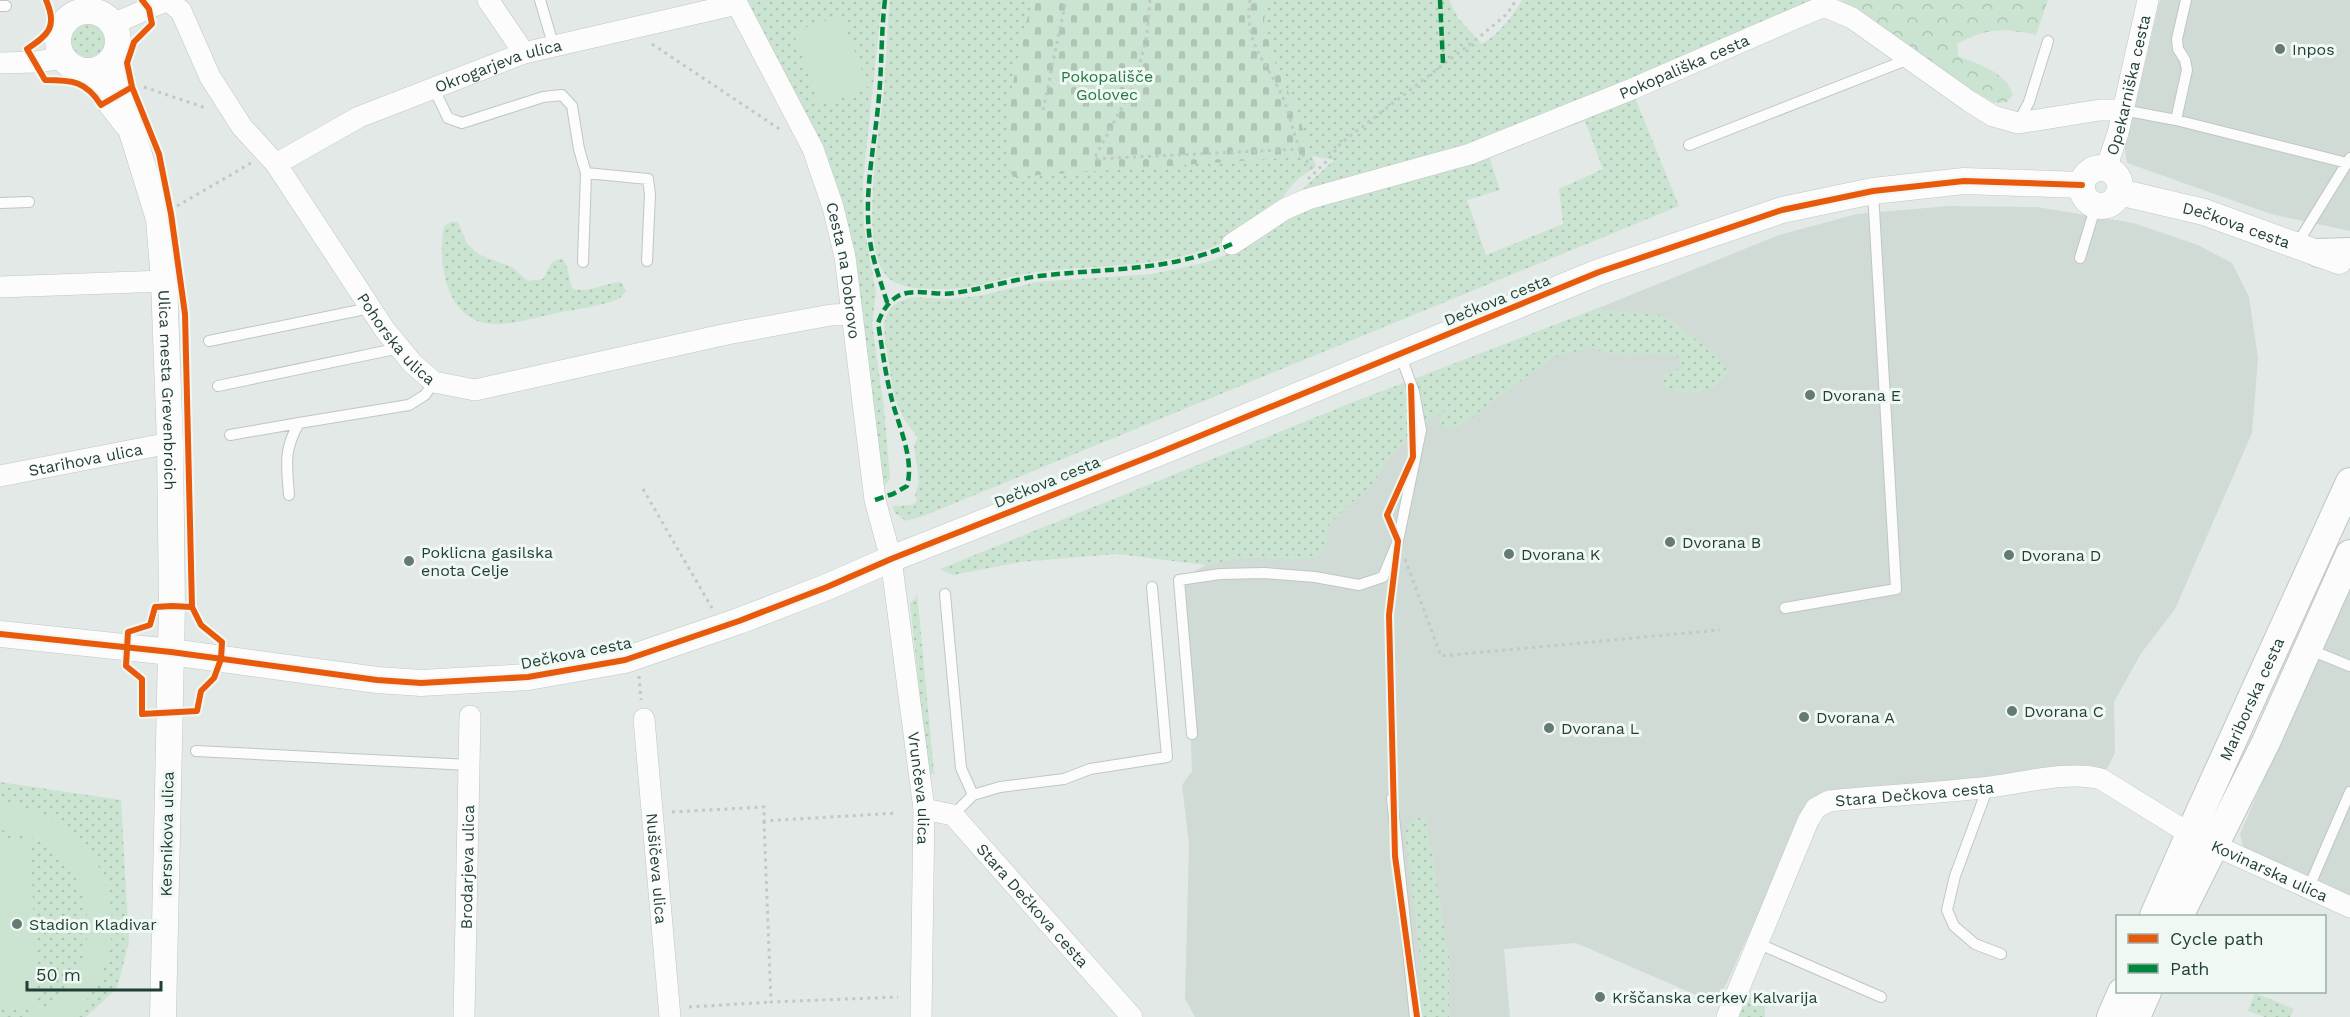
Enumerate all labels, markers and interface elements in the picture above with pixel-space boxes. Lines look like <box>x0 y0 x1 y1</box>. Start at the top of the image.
street label: Opekarniška cesta <box>2102 13 2154 158</box>
street label: Pokopališka cesta <box>1616 30 1752 103</box>
street label: Okrogarjeva ulica <box>432 35 564 96</box>
place label: Inpos <box>2292 40 2335 59</box>
marker: Inpos <box>2273 42 2287 56</box>
park label: Pokopališče Golovec <box>1061 67 1153 104</box>
street label: Dečkova cesta <box>2181 198 2293 252</box>
street label: Cesta na Dobrovo <box>823 200 865 340</box>
street label: Dečkova cesta <box>1441 270 1553 330</box>
street label: Ulica mesta Grevenbroich <box>155 289 180 491</box>
street label: Pohorska ulica <box>354 289 439 389</box>
place label: Dvorana E <box>1822 386 1901 405</box>
marker: Dvorana E <box>1803 388 1817 402</box>
street label: Starihova ulica <box>27 439 144 480</box>
street label: Dečkova cesta <box>991 452 1103 512</box>
place label: Dvorana B <box>1682 533 1761 552</box>
marker: Dvorana B <box>1663 535 1677 549</box>
place label: Poklicna gasilska enota Celje <box>421 543 553 580</box>
place label: Dvorana K <box>1521 545 1601 564</box>
place label: Dvorana D <box>2021 546 2101 565</box>
marker: Dvorana K <box>1502 547 1516 561</box>
marker: Dvorana D <box>2002 548 2016 562</box>
marker: Poklicna gasilska enota Celje <box>402 554 416 568</box>
street label: Dečkova cesta <box>519 633 633 673</box>
street label: Mariborska cesta <box>2215 634 2288 763</box>
place label: Dvorana C <box>2024 702 2104 721</box>
marker: Dvorana C <box>2005 704 2019 718</box>
place label: Dvorana A <box>1816 708 1895 727</box>
marker: Dvorana A <box>1797 710 1811 724</box>
place label: Dvorana L <box>1561 719 1640 738</box>
marker: Dvorana L <box>1542 721 1556 735</box>
street label: Vrunčeva ulica <box>904 731 934 845</box>
street label: Kersnikova ulica <box>156 771 178 897</box>
street label: Stara Dečkova cesta <box>1834 777 1995 810</box>
street label: Brodarjeva ulica <box>456 805 478 930</box>
street label: Nušičeva ulica <box>643 812 671 925</box>
street label: Kovinarska ulica <box>2209 836 2331 905</box>
street label: Stara Dečkova cesta <box>973 839 1093 971</box>
place label: Stadion Kladivar <box>29 915 157 934</box>
legend <box>2116 915 2326 993</box>
marker: Stadion Kladivar <box>10 917 24 931</box>
text: Cycle path <box>2170 928 2264 949</box>
scale bar <box>27 954 160 992</box>
text: Path <box>2170 958 2210 979</box>
text: 50 m <box>36 964 81 985</box>
place label: Krščanska cerkev Kalvarija <box>1612 988 1818 1007</box>
marker: Krščanska cerkev Kalvarija <box>1593 990 1607 1004</box>

